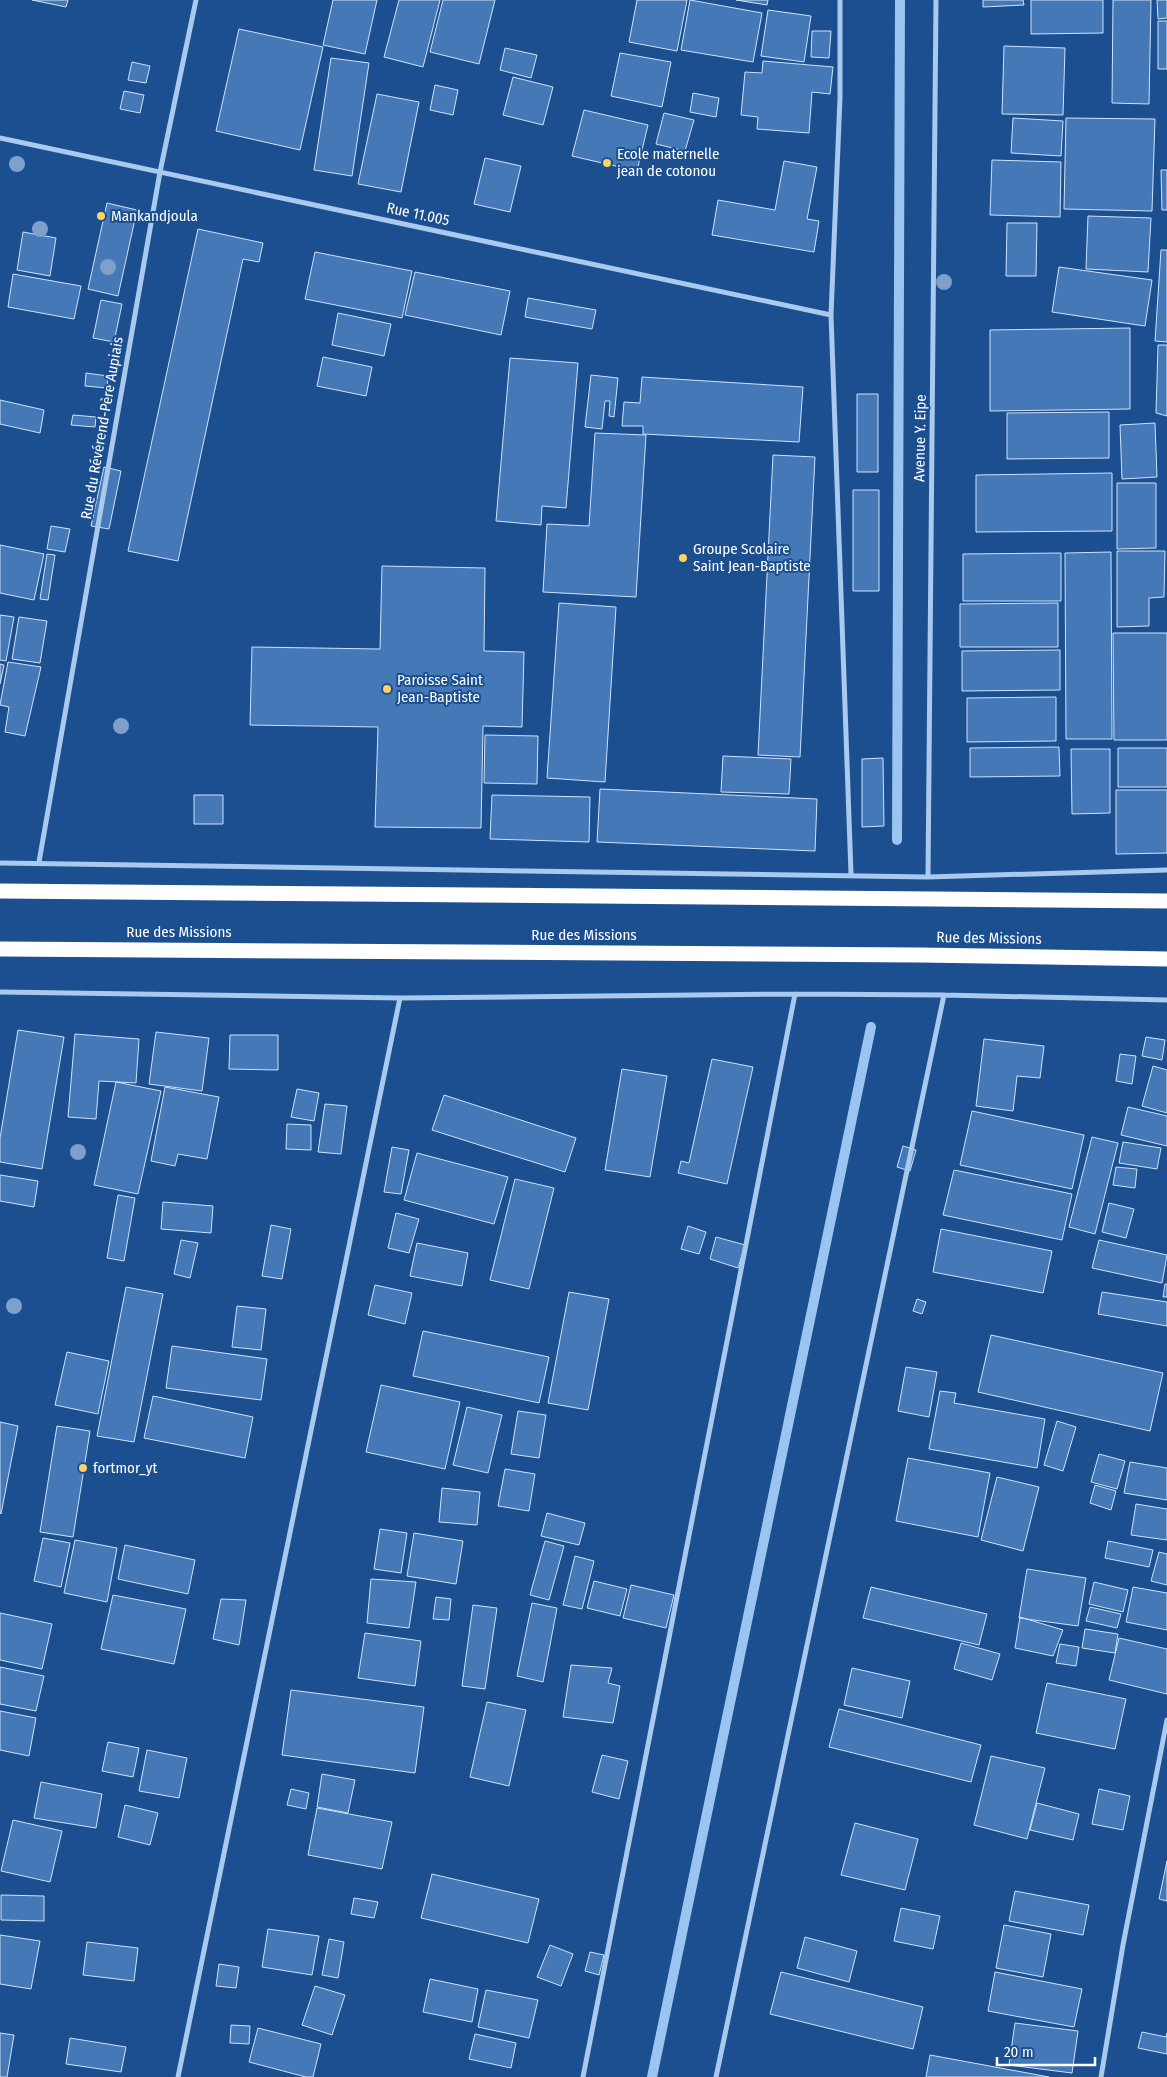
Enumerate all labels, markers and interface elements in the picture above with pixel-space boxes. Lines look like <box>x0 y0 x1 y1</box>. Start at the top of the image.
place label: Ecole maternelle jean de cotonou <box>616 145 719 180</box>
marker: Ecole maternelle jean de cotonou <box>601 157 613 169</box>
street label: Rue 11.005 <box>385 199 451 229</box>
place label: Mankandjoula <box>111 207 198 225</box>
marker: Mankandjoula <box>95 210 107 222</box>
street label: Rue du Révérend-Père Aupiais <box>77 335 127 521</box>
street label: Avenue Y. Eipe <box>910 394 930 482</box>
place label: Groupe Scolaire Saint Jean-Baptiste <box>693 540 811 575</box>
marker: Groupe Scolaire Saint Jean-Baptiste <box>677 552 689 564</box>
place label: Paroisse Saint Jean-Baptiste <box>397 671 483 706</box>
marker: Paroisse Saint Jean-Baptiste <box>381 683 393 695</box>
street label: Rue des Missions <box>126 923 232 941</box>
street label: Rue des Missions <box>531 926 637 944</box>
street label: Rue des Missions <box>936 928 1042 948</box>
place label: fortmor_yt <box>93 1459 158 1477</box>
marker: fortmor_yt <box>77 1462 89 1474</box>
scale bar <box>997 2034 1094 2066</box>
text: 20 m <box>1004 2043 1034 2061</box>

